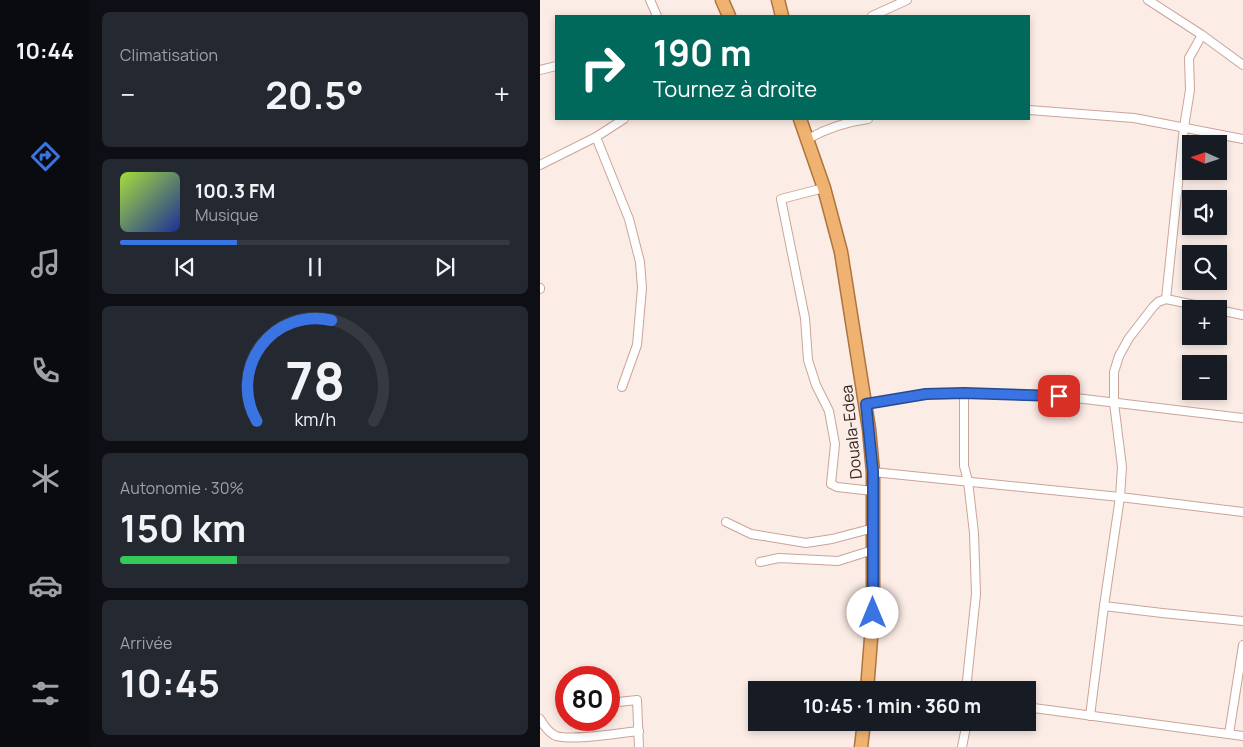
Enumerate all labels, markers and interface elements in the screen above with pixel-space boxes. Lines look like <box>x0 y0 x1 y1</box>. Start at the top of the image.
text: 190 m <box>653 29 752 77</box>
icon: right <box>570 35 635 100</box>
text: 10:44 <box>16 36 74 66</box>
text: Climatisation <box>120 44 218 66</box>
text: 20.5° <box>265 68 364 120</box>
text: Tournez à droite <box>653 74 817 104</box>
text: − <box>120 75 135 113</box>
text: + <box>494 75 510 113</box>
north arrow <box>1182 135 1228 180</box>
map controls <box>1182 135 1227 400</box>
icon: directions <box>28 139 63 174</box>
text: 100.3 FM <box>195 178 275 204</box>
button: sound <box>1182 190 1227 235</box>
text: Musique <box>195 204 258 226</box>
button: search <box>1182 245 1227 290</box>
icon: music <box>28 246 63 281</box>
icon: previous <box>171 253 199 281</box>
icon: pause <box>301 253 329 281</box>
icon: next <box>431 253 459 281</box>
button: + <box>1182 300 1227 345</box>
text: 78 <box>285 345 345 416</box>
icon: phone <box>28 353 63 388</box>
button: − <box>1182 355 1227 400</box>
pin <box>1038 375 1080 417</box>
icon: arrive <box>1045 382 1073 410</box>
street label: Douala-Edea <box>835 384 867 480</box>
text: km/h <box>294 407 336 431</box>
icon: climate <box>28 461 63 496</box>
text: Autonomie · 30% <box>120 477 244 499</box>
text: 150 km <box>120 501 246 553</box>
icon: car <box>28 568 63 603</box>
position arrow <box>846 586 898 638</box>
text: Arrivée <box>120 632 172 654</box>
text: 10:45 <box>120 656 220 708</box>
speed limit sign: 80 <box>555 666 620 731</box>
icon: filters <box>28 676 63 711</box>
text: 10:45 · 1 min · 360 m <box>803 693 981 719</box>

